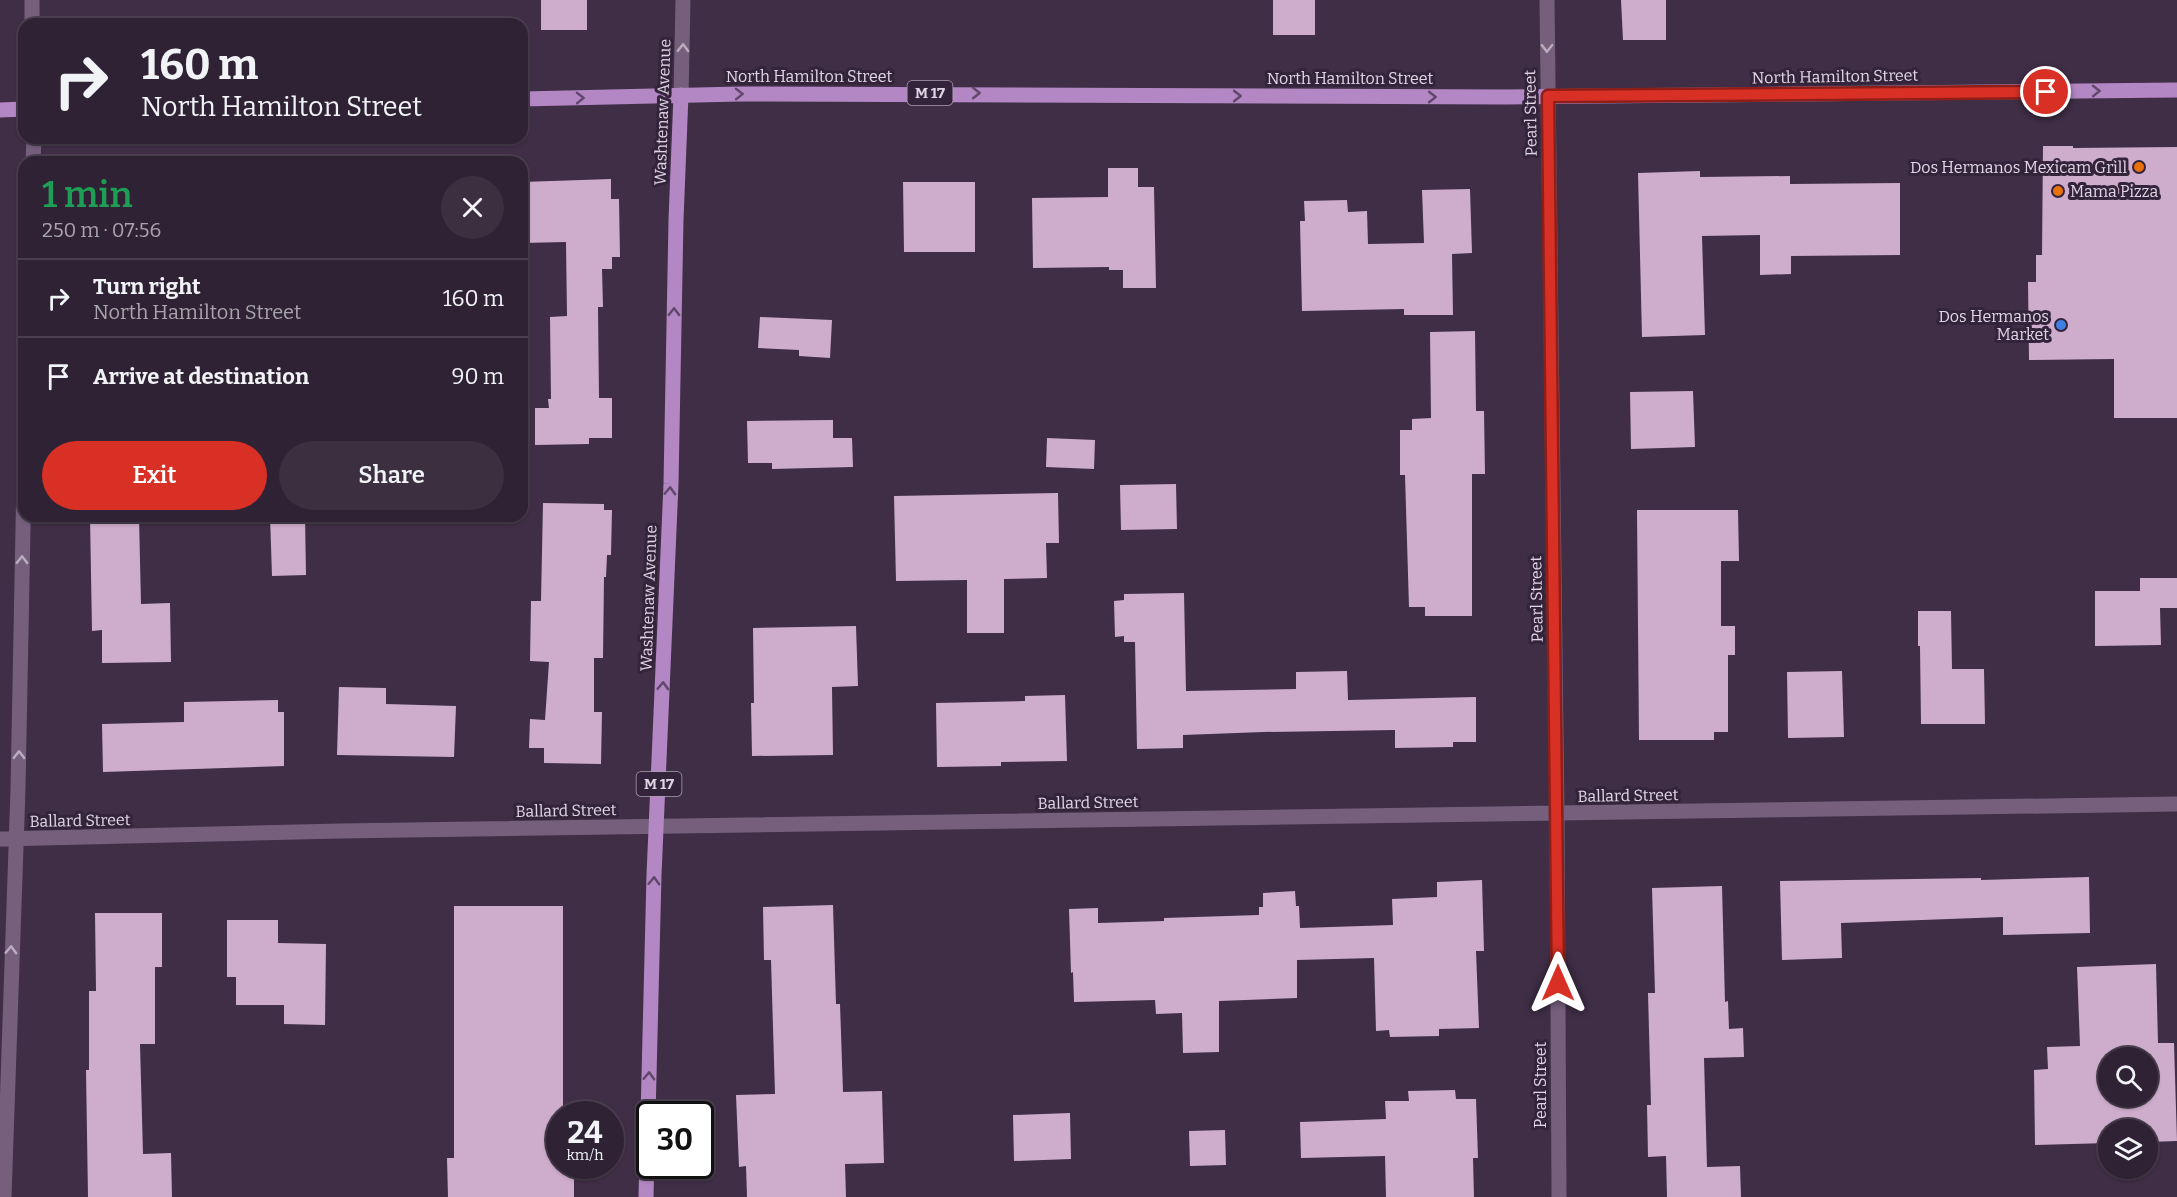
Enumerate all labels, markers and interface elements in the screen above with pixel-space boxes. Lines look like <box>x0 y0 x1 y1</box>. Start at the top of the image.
street label: Washtenaw Avenue <box>650 39 675 186</box>
text: 160 m <box>141 40 258 90</box>
icon: right <box>42 42 120 120</box>
one-way arrow <box>677 43 689 52</box>
one-way arrow <box>1541 44 1553 53</box>
street label: North Hamilton Street <box>1752 66 1919 87</box>
pin <box>2020 66 2071 117</box>
street label: North Hamilton Street <box>726 67 893 86</box>
street label: North Hamilton Street <box>1267 69 1434 88</box>
street label: Pearl Street <box>1520 69 1541 156</box>
icon: arrive <box>2029 75 2062 108</box>
road number: M 17 <box>908 81 952 105</box>
one-way arrow <box>2091 85 2100 97</box>
one-way arrow <box>972 87 981 99</box>
one-way arrow <box>735 88 744 100</box>
one-way arrow <box>1232 90 1241 102</box>
text: North Hamilton Street <box>141 91 422 123</box>
one-way arrow <box>1427 91 1436 103</box>
one-way arrow <box>576 92 585 104</box>
place label: Dos Hermanos Mexicam Grill <box>1910 158 2127 177</box>
marker: Dos Hermanos Mexicam Grill <box>2132 160 2146 174</box>
text: 1 min <box>42 173 133 217</box>
button: close <box>441 176 504 239</box>
place label: Mama Pizza <box>2070 182 2158 201</box>
marker: Mama Pizza <box>2051 184 2065 198</box>
text: 250 m · 07:56 <box>42 218 161 242</box>
text: Turn right <box>93 273 201 300</box>
icon: right <box>42 282 75 315</box>
text: 160 m <box>443 285 504 312</box>
text: North Hamilton Street <box>93 300 301 324</box>
one-way arrow <box>668 307 680 316</box>
place label: Dos Hermanos Market <box>1938 307 2049 344</box>
marker: Dos Hermanos Market <box>2054 318 2068 332</box>
icon: arrive <box>42 360 75 393</box>
text: Arrive at destination <box>93 363 309 390</box>
text: 90 m <box>452 363 504 390</box>
button: Exit <box>42 441 267 510</box>
button: Share <box>279 441 504 510</box>
one-way arrow <box>664 486 677 495</box>
street label: Washtenaw Avenue <box>636 525 661 672</box>
one-way arrow <box>16 555 29 564</box>
street label: Pearl Street <box>1526 555 1547 642</box>
one-way arrow <box>656 681 669 690</box>
one-way arrow <box>12 750 25 759</box>
road number: M 17 <box>636 772 682 796</box>
street label: Ballard Street <box>1577 785 1679 806</box>
street label: Ballard Street <box>1037 792 1139 813</box>
street label: Ballard Street <box>515 800 617 821</box>
street label: Ballard Street <box>29 810 131 831</box>
one-way arrow <box>648 876 661 885</box>
one-way arrow <box>5 945 18 954</box>
position arrow <box>1526 951 1590 1015</box>
street label: Pearl Street <box>1531 1042 1550 1128</box>
map controls <box>2098 1047 2158 1179</box>
button: search <box>2098 1047 2158 1107</box>
one-way arrow <box>643 1071 655 1080</box>
speed limit sign: 30 <box>636 1101 714 1179</box>
text: 24 <box>567 1115 603 1151</box>
button: layers <box>2098 1119 2158 1179</box>
text: km/h <box>566 1146 604 1164</box>

